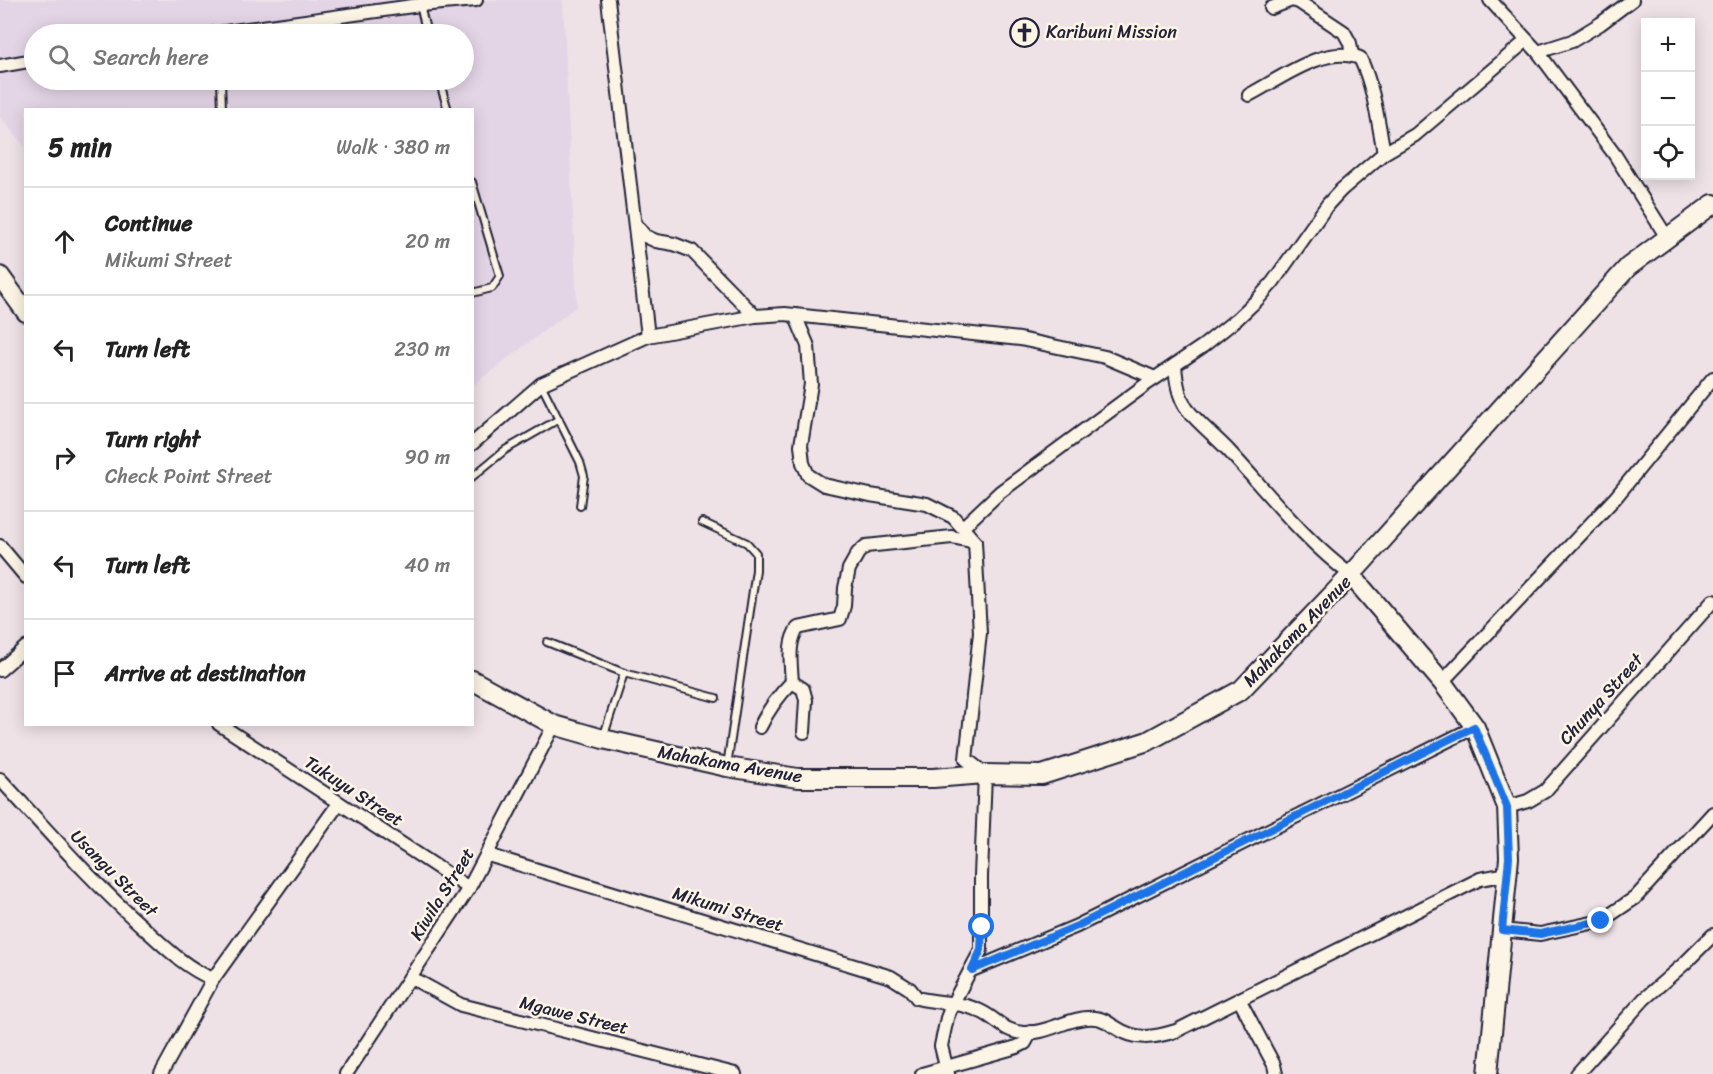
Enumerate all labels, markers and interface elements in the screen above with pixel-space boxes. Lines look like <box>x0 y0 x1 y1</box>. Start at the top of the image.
church icon: Karibuni Mission <box>1009 16 1041 48</box>
place label: Karibuni Mission <box>1046 16 1177 48</box>
map controls <box>1641 18 1695 180</box>
button: + <box>1641 18 1695 72</box>
search box <box>24 24 474 90</box>
text: Search here <box>93 38 209 77</box>
icon: search <box>45 41 78 74</box>
button: − <box>1641 72 1695 126</box>
text: 5 min <box>48 124 112 170</box>
button: locate <box>1641 126 1695 180</box>
text: Walk · 380 m <box>336 130 450 165</box>
text: Continue <box>105 204 193 243</box>
text: 20 m <box>405 224 450 259</box>
icon: ahead <box>48 225 81 258</box>
text: Mikumi Street <box>105 243 232 278</box>
text: Turn left <box>105 330 190 369</box>
text: 230 m <box>394 332 450 367</box>
icon: left <box>48 333 81 366</box>
text: Turn right <box>105 420 200 459</box>
text: 90 m <box>405 440 450 475</box>
icon: right <box>48 441 81 474</box>
text: Check Point Street <box>105 459 272 494</box>
text: Turn left <box>105 546 190 585</box>
text: 40 m <box>404 548 450 583</box>
icon: left <box>48 549 81 582</box>
street label: Mahakama Avenue <box>1235 567 1359 695</box>
street label: Chunya Street <box>1551 645 1652 752</box>
text: Arrive at destination <box>105 654 306 693</box>
icon: arrive <box>48 657 81 690</box>
street label: Mahakama Avenue <box>655 736 805 792</box>
street label: Tukuyu Street <box>298 747 410 835</box>
street label: Usangu Street <box>62 821 166 925</box>
street label: Kiwila Street <box>401 841 483 947</box>
street label: Mikumi Street <box>668 877 788 941</box>
route end <box>1587 907 1613 933</box>
route start <box>968 913 994 939</box>
street label: Mgawe Street <box>516 986 632 1044</box>

